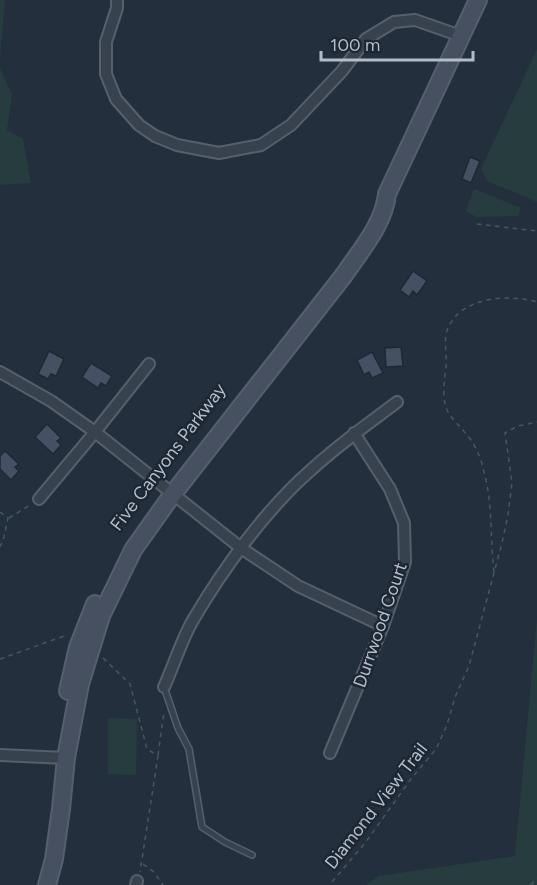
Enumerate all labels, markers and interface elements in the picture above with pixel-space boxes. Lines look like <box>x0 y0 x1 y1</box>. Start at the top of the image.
scale bar <box>321 24 472 62</box>
text: 100 m <box>330 34 380 56</box>
street label: Five Canyons Parkway <box>105 379 231 535</box>
street label: Durrwood Court <box>348 559 412 690</box>
street label: Diamond View Trail <box>320 739 432 873</box>

